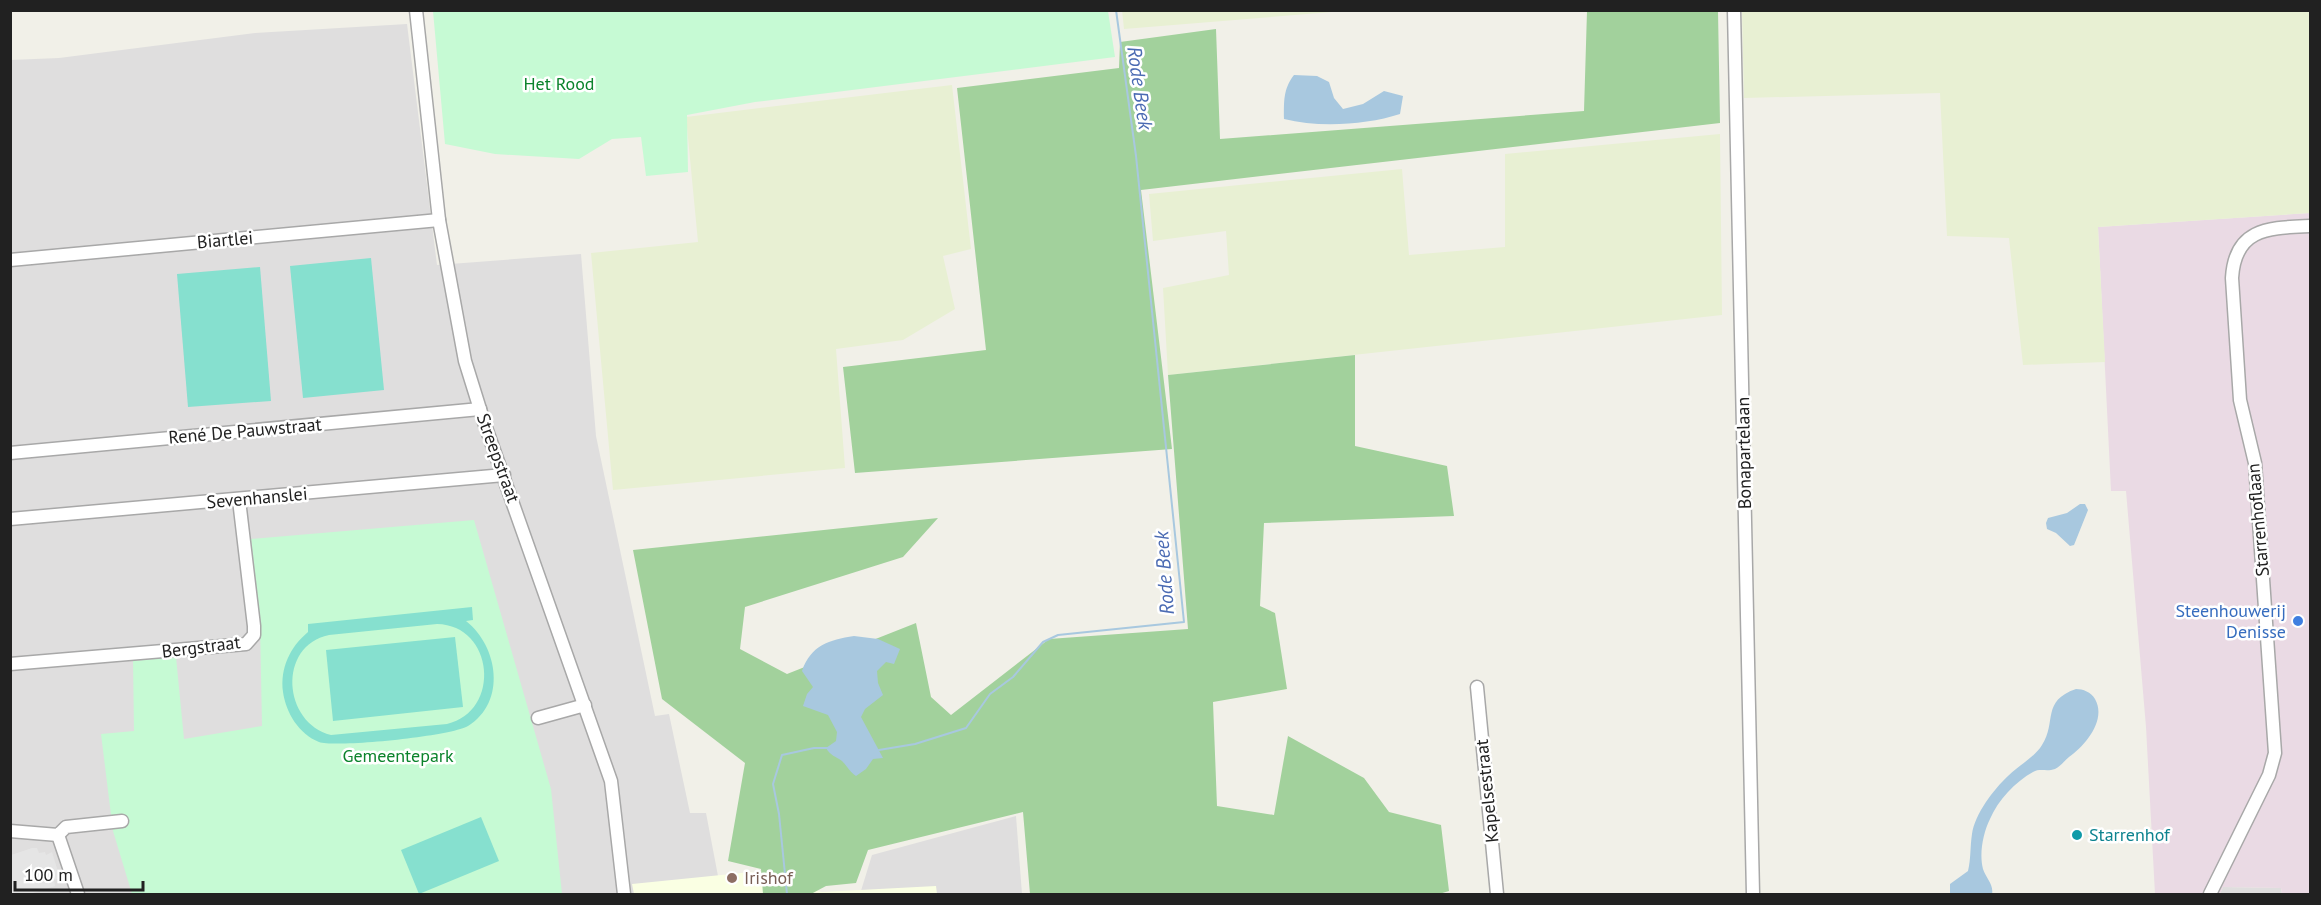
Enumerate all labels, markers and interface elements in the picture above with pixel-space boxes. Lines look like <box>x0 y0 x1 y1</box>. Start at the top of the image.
water label: Rode Beek <box>1121 45 1159 132</box>
park label: Het Rood <box>524 72 594 95</box>
street label: Biartlei <box>196 226 254 253</box>
street label: Bonapartelaan <box>1731 397 1756 509</box>
street label: Streepstraat <box>472 410 525 506</box>
street label: René De Pauwstraat <box>167 412 322 449</box>
street label: Starrenhoflaan <box>2241 462 2274 578</box>
street label: Sevenhanslei <box>206 482 308 513</box>
water label: Rode Beek <box>1148 529 1180 616</box>
place label: Steenhouwerij Denisse <box>2175 599 2286 643</box>
marker: Steenhouwerij Denisse <box>2291 614 2305 628</box>
street label: Bergstraat <box>160 630 242 663</box>
street label: Kapelsestraat <box>1470 738 1503 844</box>
park label: Gemeentepark <box>342 744 454 767</box>
place label: Starrenhof <box>2089 823 2171 846</box>
marker: Starrenhof <box>2070 828 2084 842</box>
scale bar <box>15 854 142 892</box>
text: 100 m <box>24 863 73 886</box>
place label: Irishof <box>744 866 794 889</box>
marker: Irishof <box>725 871 739 885</box>

